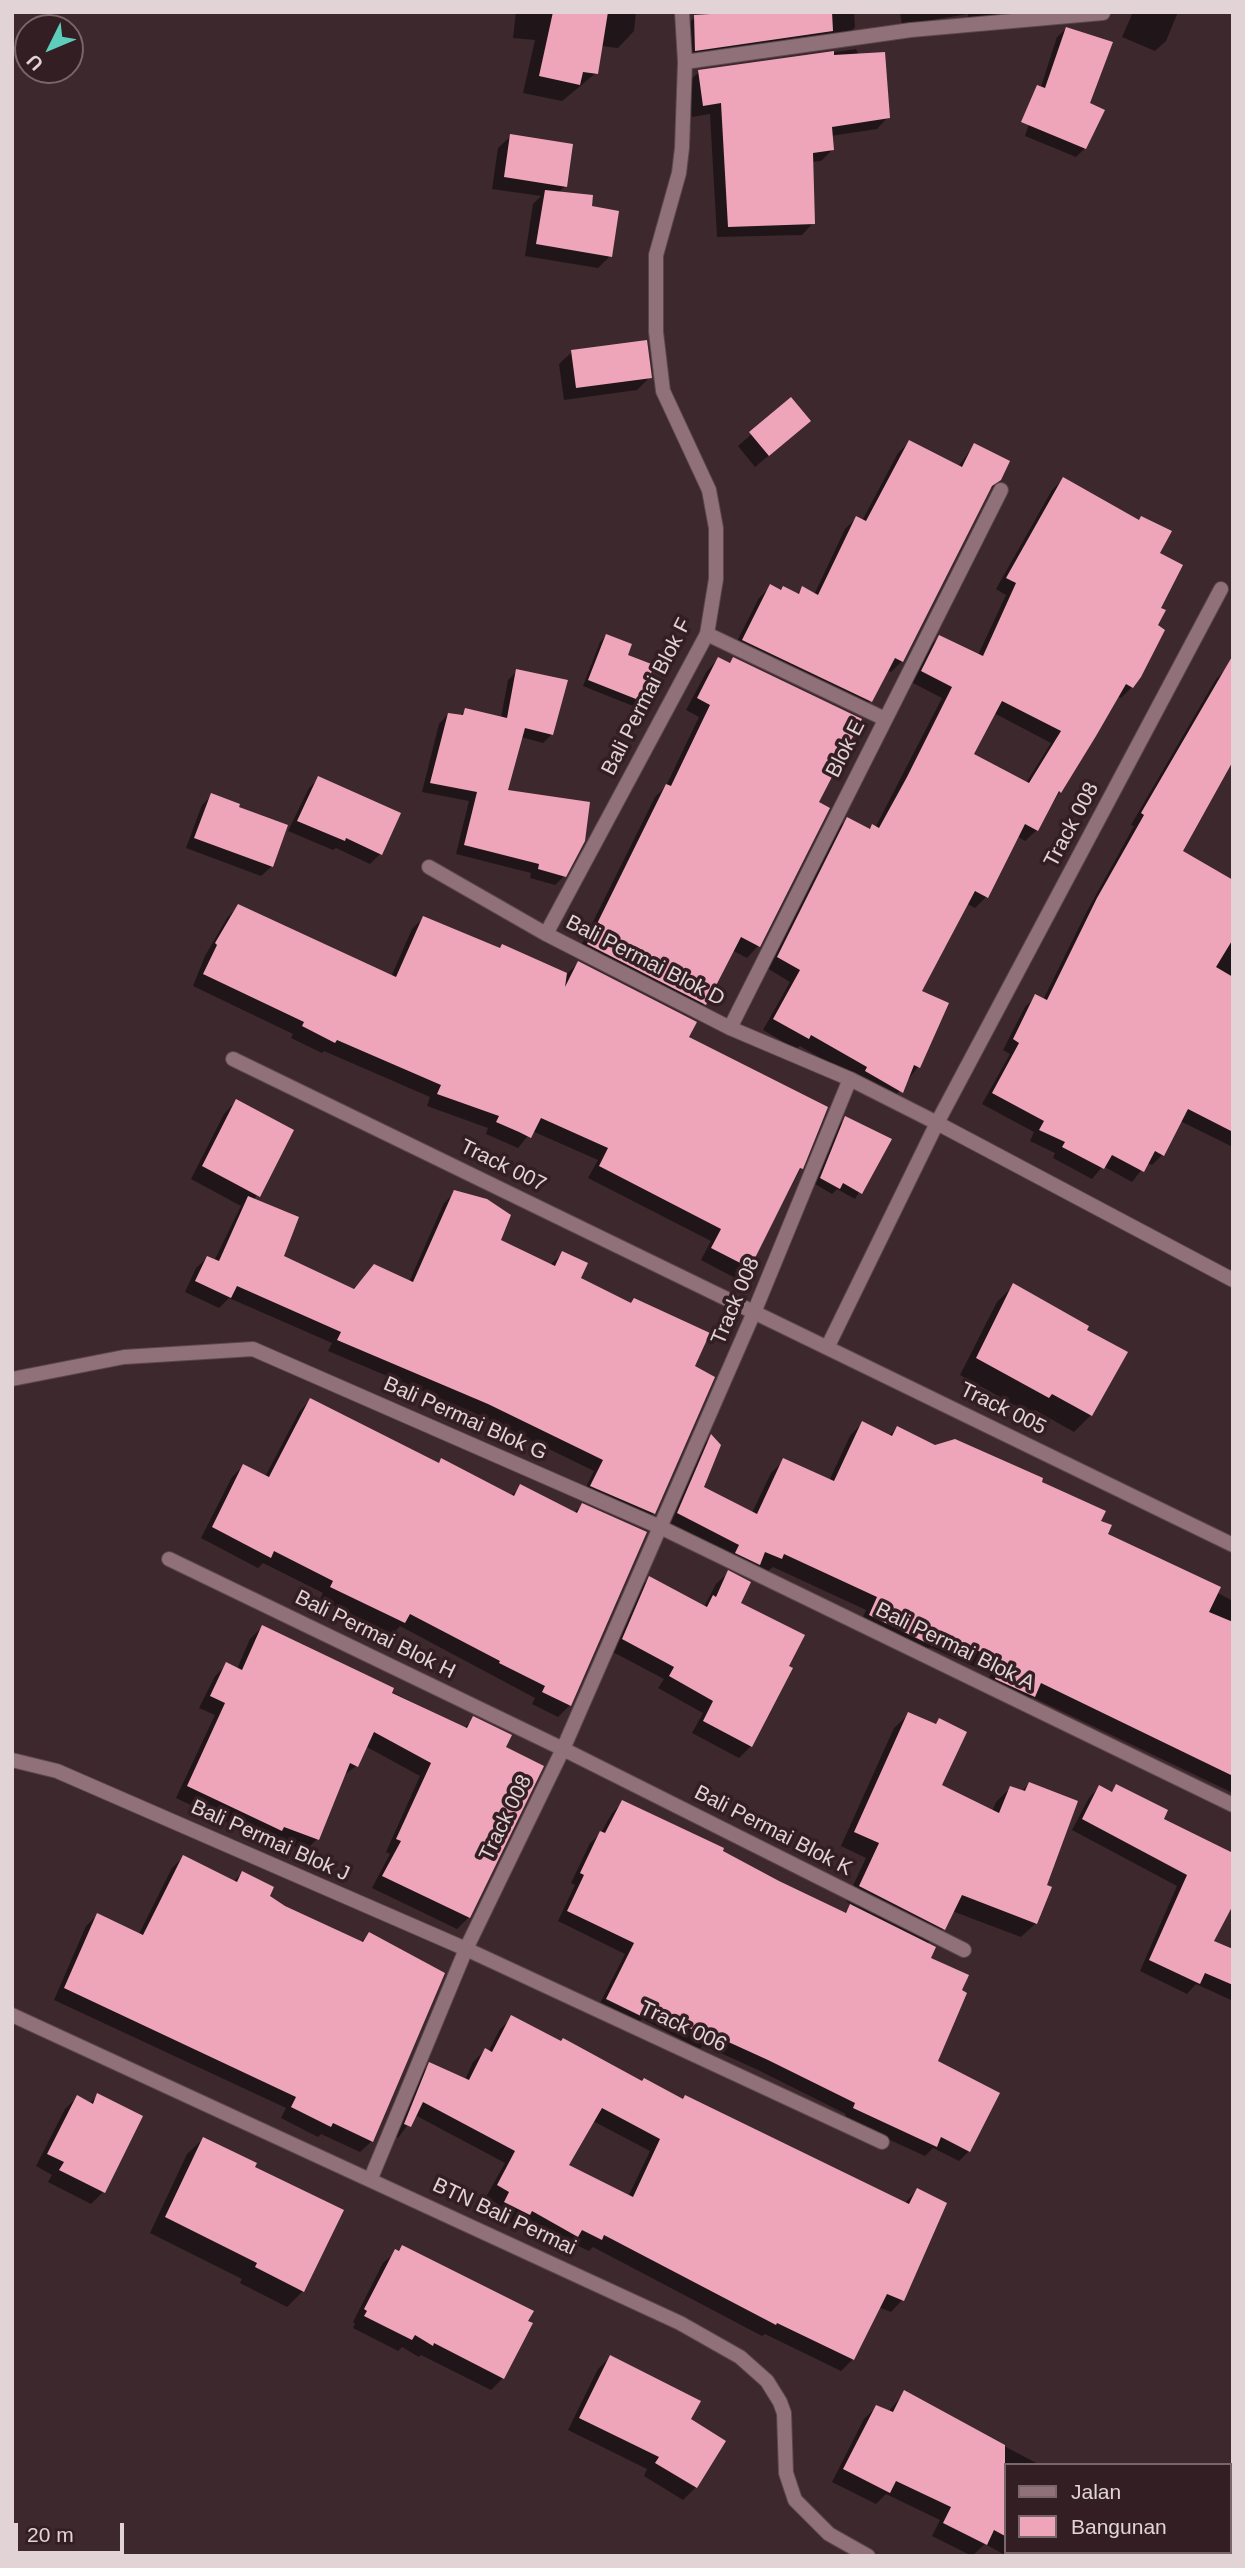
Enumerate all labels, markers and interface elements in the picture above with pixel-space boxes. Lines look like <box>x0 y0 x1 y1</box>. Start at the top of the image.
north arrow <box>14 14 84 84</box>
text: U <box>22 50 47 74</box>
street label: Bali Permai Blok F <box>597 614 697 780</box>
street label: Blok E <box>821 716 871 782</box>
street label: Track 008 <box>1039 778 1105 872</box>
street label: Bali Permai Blok D <box>561 910 729 1012</box>
street label: Track 007 <box>456 1134 550 1198</box>
street label: Track 008 <box>706 1253 766 1349</box>
street label: Bali Permai Blok G <box>379 1372 551 1466</box>
street label: Track 005 <box>956 1377 1050 1441</box>
street label: Bali Permai Blok H <box>291 1585 459 1685</box>
street label: Bali Permai Blok A <box>871 1598 1039 1696</box>
street label: Track 008 <box>474 1771 538 1865</box>
street label: Bali Permai Blok K <box>690 1780 856 1882</box>
street label: Bali Permai Blok J <box>187 1795 353 1887</box>
street label: Track 006 <box>636 1996 730 2058</box>
street label: BTN Bali Permai <box>428 2173 580 2261</box>
legend <box>1004 2463 1231 2554</box>
text: Jalan <box>1071 2480 1121 2503</box>
scale bar <box>18 2508 128 2552</box>
text: Bangunan <box>1071 2515 1167 2538</box>
text: 20 m <box>27 2523 74 2546</box>

